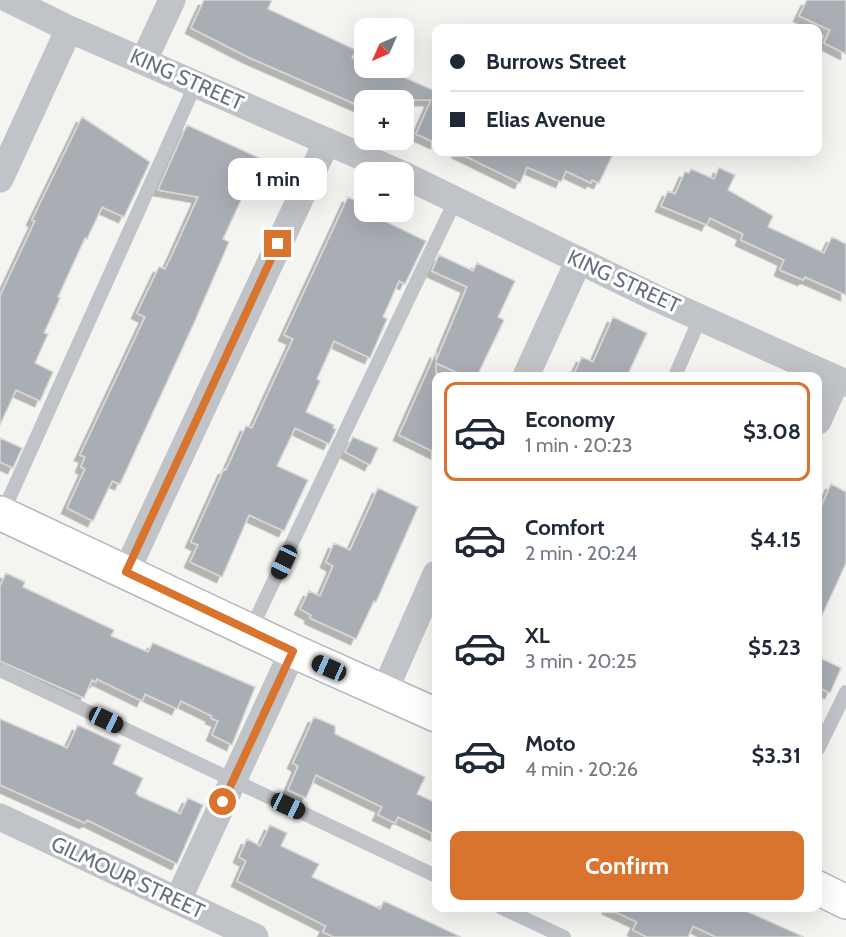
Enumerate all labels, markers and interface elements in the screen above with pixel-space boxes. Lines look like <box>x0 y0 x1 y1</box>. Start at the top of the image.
north arrow <box>354 18 414 78</box>
map controls <box>354 18 414 222</box>
street label: KING STREET <box>126 43 248 115</box>
text: Burrows Street <box>486 48 626 75</box>
button: + <box>354 90 414 150</box>
text: Elias Avenue <box>486 106 605 133</box>
callout: 1 min <box>228 157 328 199</box>
button: − <box>354 162 414 222</box>
text: 1 min <box>255 167 300 191</box>
route end <box>264 230 291 257</box>
street label: KING STREET <box>564 244 684 318</box>
icon: car <box>453 405 507 459</box>
text: Economy <box>525 406 615 433</box>
text: $3.08 <box>743 418 801 445</box>
text: 1 min · 20:23 <box>525 433 633 457</box>
icon: car <box>453 513 507 567</box>
text: Comfort <box>525 514 604 541</box>
text: $4.15 <box>750 526 801 553</box>
text: 2 min · 20:24 <box>525 541 637 565</box>
car <box>268 542 300 582</box>
icon: car <box>453 621 507 675</box>
text: XL <box>525 622 550 649</box>
text: $5.23 <box>748 634 801 661</box>
text: 3 min · 20:25 <box>525 649 637 673</box>
car <box>309 652 349 684</box>
car <box>86 704 126 736</box>
icon: car <box>453 729 507 783</box>
text: Moto <box>525 730 576 757</box>
text: $3.31 <box>752 742 801 769</box>
text: 4 min · 20:26 <box>525 757 638 781</box>
route start <box>209 788 236 815</box>
car <box>268 790 308 822</box>
street label: GILMOUR STREET <box>47 831 209 923</box>
button: Confirm <box>450 831 804 900</box>

